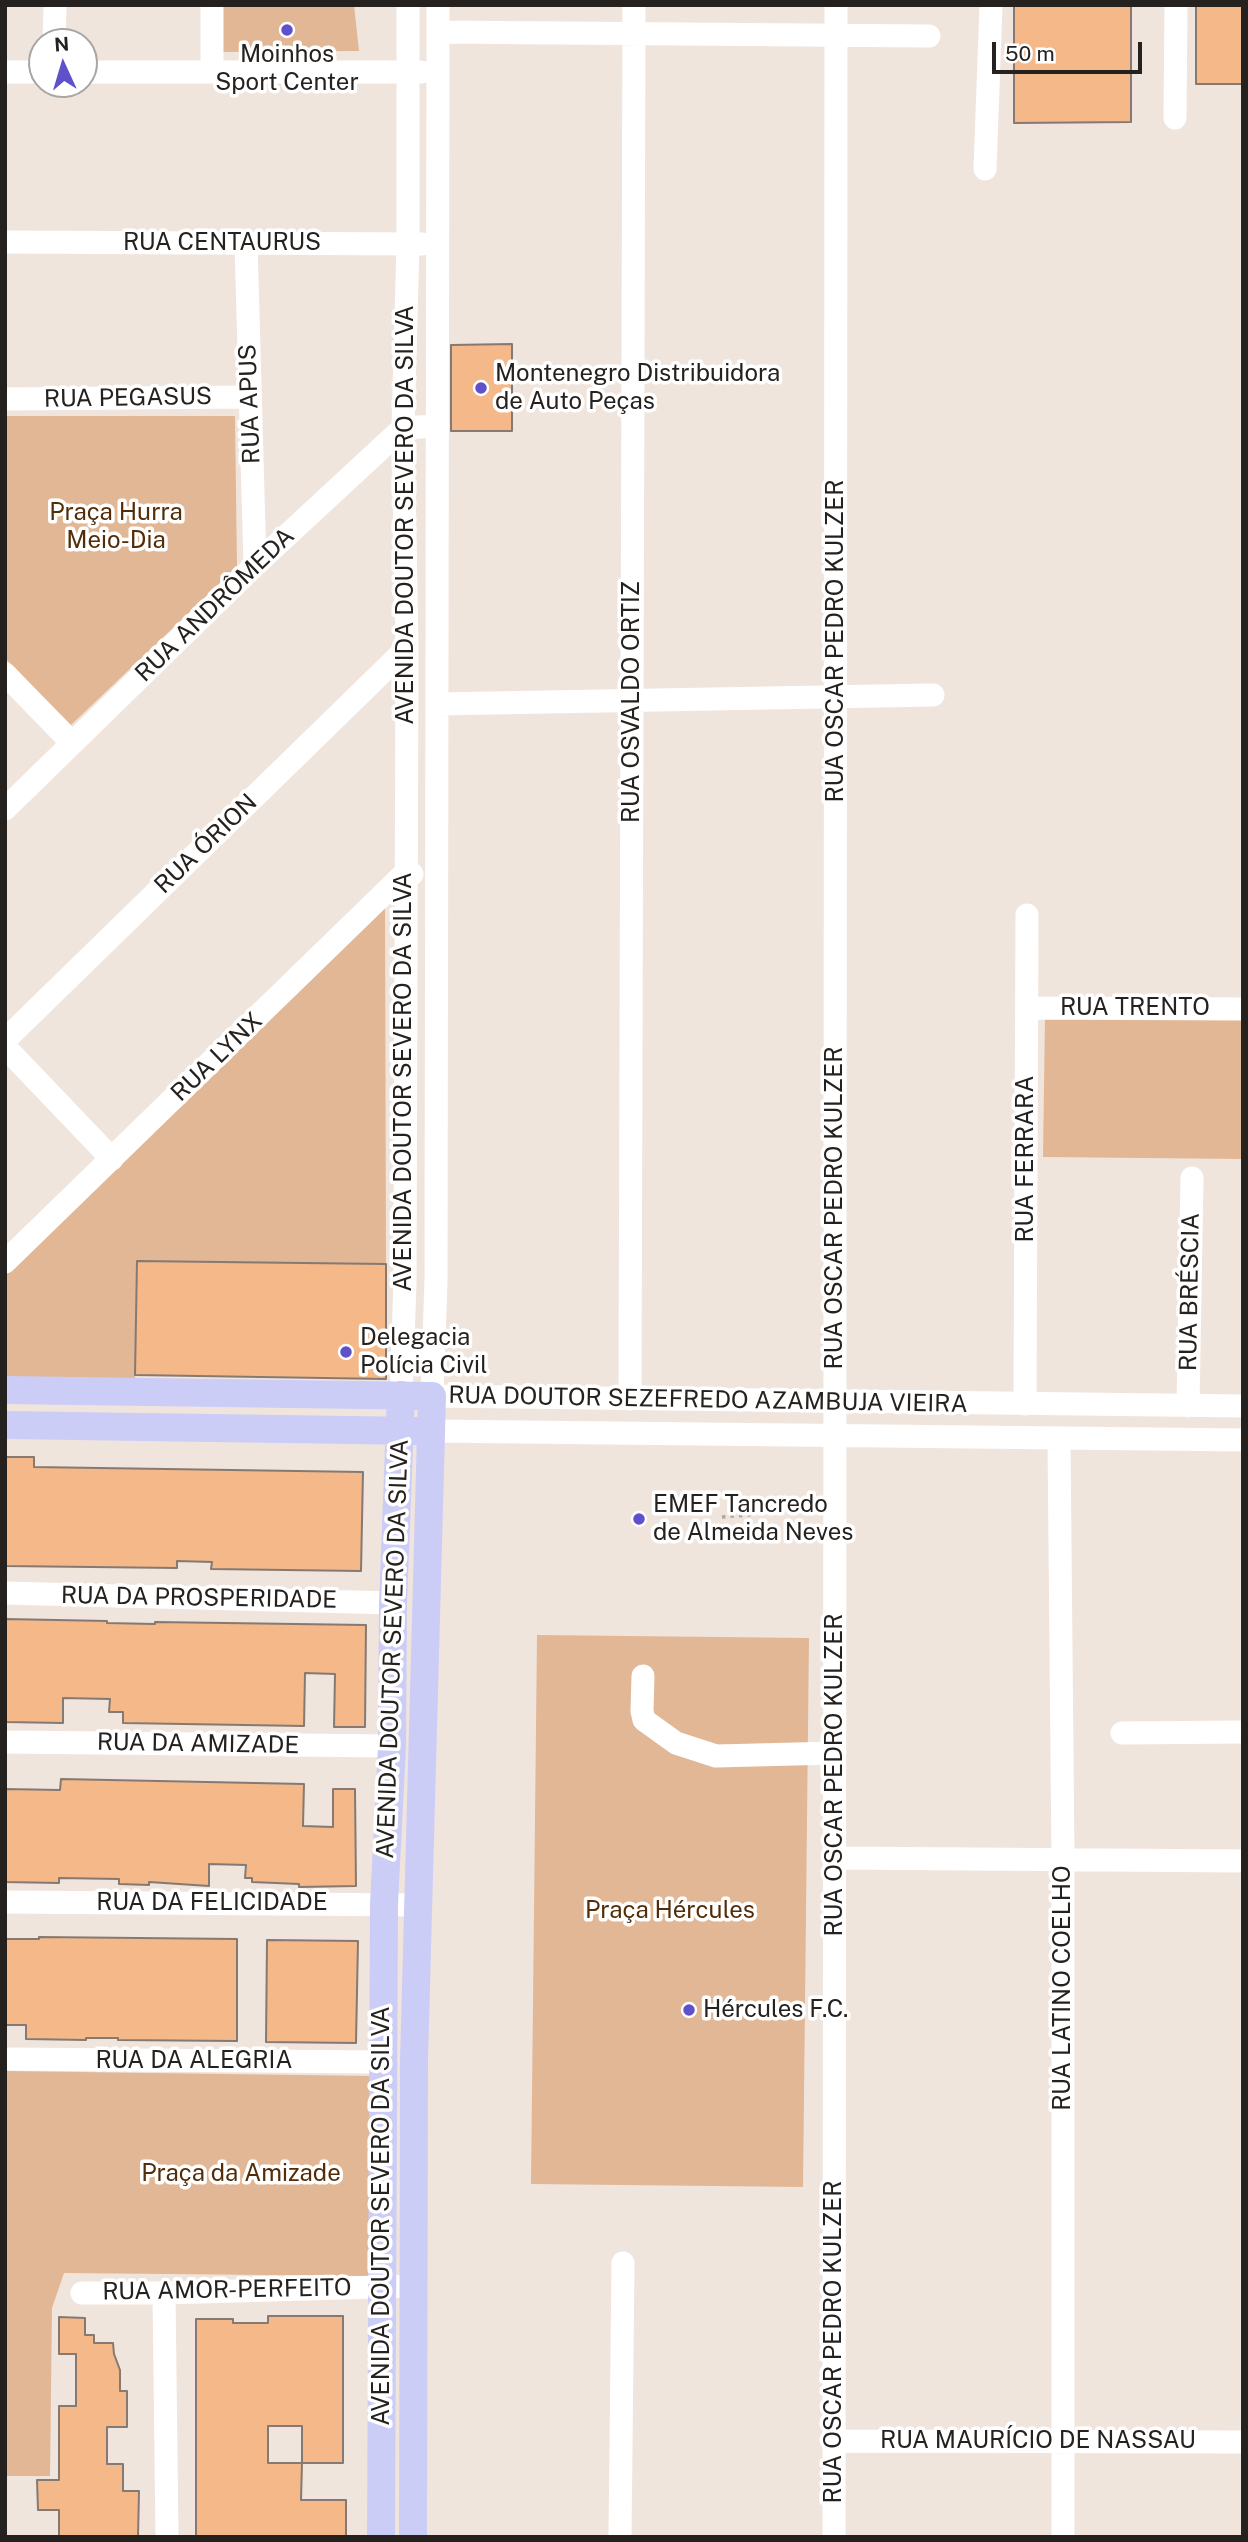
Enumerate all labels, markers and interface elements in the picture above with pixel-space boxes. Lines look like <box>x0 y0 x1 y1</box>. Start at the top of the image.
marker: Moinhos Sport Center <box>279 22 295 38</box>
north arrow <box>28 28 98 98</box>
scale bar <box>996 28 1146 72</box>
text: N <box>53 33 70 56</box>
place label: Moinhos Sport Center <box>215 41 359 97</box>
text: 50 m <box>1005 41 1055 66</box>
street label: RUA CENTAURUS <box>123 229 321 257</box>
street label: AVENIDA DOUTOR SEVERO DA SILVA <box>392 305 420 725</box>
street label: RUA APUS <box>234 344 266 464</box>
place label: Montenegro Distribuidora de Auto Peças <box>495 360 780 416</box>
marker: Montenegro Distribuidora de Auto Peças <box>473 380 489 396</box>
street label: RUA PEGASUS <box>44 382 212 414</box>
street label: RUA OSCAR PEDRO KULZER <box>822 480 850 802</box>
park label: Praça Hurra Meio-Dia <box>49 499 183 555</box>
street label: RUA ANDRÔMEDA <box>130 522 300 688</box>
street label: RUA OSVALDO ORTIZ <box>618 581 646 823</box>
street label: RUA ÓRION <box>149 788 263 900</box>
street label: AVENIDA DOUTOR SEVERO DA SILVA <box>390 872 418 1292</box>
street label: RUA TRENTO <box>1060 994 1210 1022</box>
street label: RUA LYNX <box>165 1007 269 1107</box>
street label: RUA OSCAR PEDRO KULZER <box>821 1047 849 1369</box>
street label: RUA FERRARA <box>1012 1076 1040 1242</box>
street label: RUA BRÉSCIA <box>1174 1213 1206 1371</box>
place label: Delegacia Polícia Civil <box>360 1324 487 1380</box>
marker: Delegacia Polícia Civil <box>338 1344 354 1360</box>
street label: RUA DOUTOR SEZEFREDO AZAMBUJA VIEIRA <box>448 1381 968 1419</box>
street label: AVENIDA DOUTOR SEVERO DA SILVA <box>371 1439 415 1859</box>
place label: EMEF Tancredo de Almeida Neves <box>653 1491 853 1547</box>
marker: EMEF Tancredo de Almeida Neves <box>631 1511 647 1527</box>
street label: RUA DA PROSPERIDADE <box>61 1581 337 1615</box>
street label: RUA OSCAR PEDRO KULZER <box>821 1614 849 1936</box>
street label: RUA DA AMIZADE <box>97 1728 299 1760</box>
street label: RUA LATINO COELHO <box>1049 1865 1077 2111</box>
street label: RUA DA FELICIDADE <box>96 1889 328 1917</box>
park label: Praça Hércules <box>585 1897 755 1925</box>
place label: Hércules F.C. <box>703 1996 848 2024</box>
marker: Hércules F.C. <box>681 2002 697 2018</box>
street label: AVENIDA DOUTOR SEVERO DA SILVA <box>368 2006 396 2426</box>
street label: RUA DA ALEGRIA <box>96 2047 292 2075</box>
park label: Praça da Amizade <box>141 2160 341 2188</box>
street label: RUA OSCAR PEDRO KULZER <box>820 2181 848 2503</box>
street label: RUA AMOR-PERFEITO <box>102 2273 352 2307</box>
street label: RUA MAURÍCIO DE NASSAU <box>880 2427 1196 2455</box>

